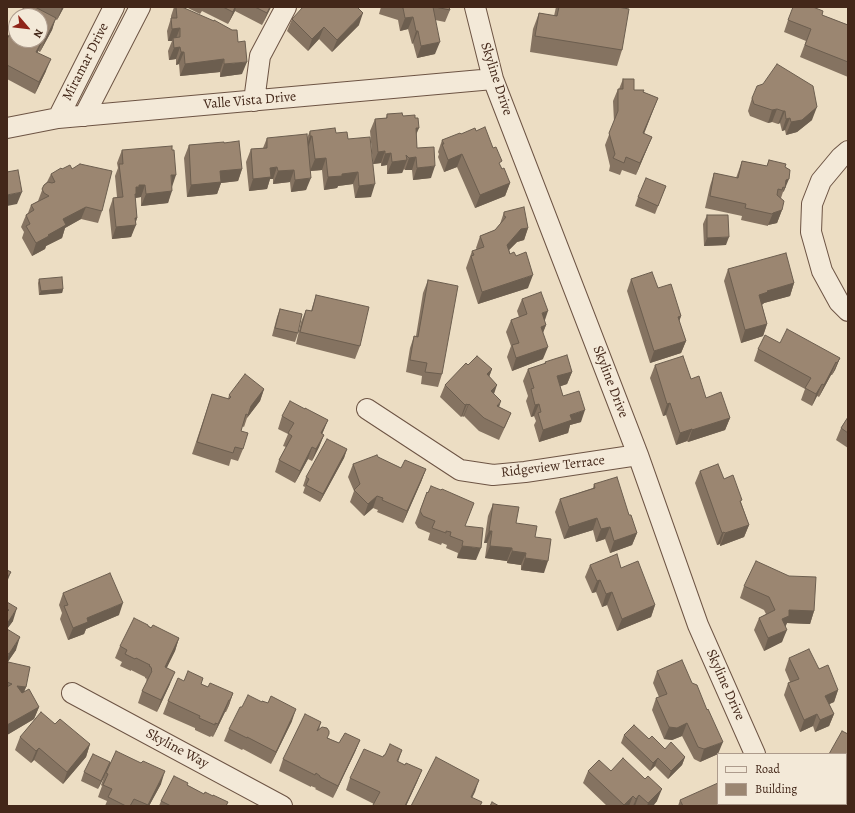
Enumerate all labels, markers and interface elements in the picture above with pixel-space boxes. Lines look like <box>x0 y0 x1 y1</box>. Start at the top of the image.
north arrow <box>8 8 48 48</box>
street label: Miramar Drive <box>59 20 113 104</box>
text: N <box>30 26 47 40</box>
street label: Skyline Drive <box>476 40 516 118</box>
street label: Valle Vista Drive <box>203 89 297 113</box>
street label: Skyline Drive <box>589 344 631 420</box>
street label: Ridgeview Terrace <box>500 452 606 482</box>
street label: Skyline Drive <box>702 647 748 723</box>
street label: Skyline Way <box>143 725 211 773</box>
legend <box>717 753 847 805</box>
text: Road <box>755 761 780 777</box>
text: Building <box>755 781 797 797</box>

